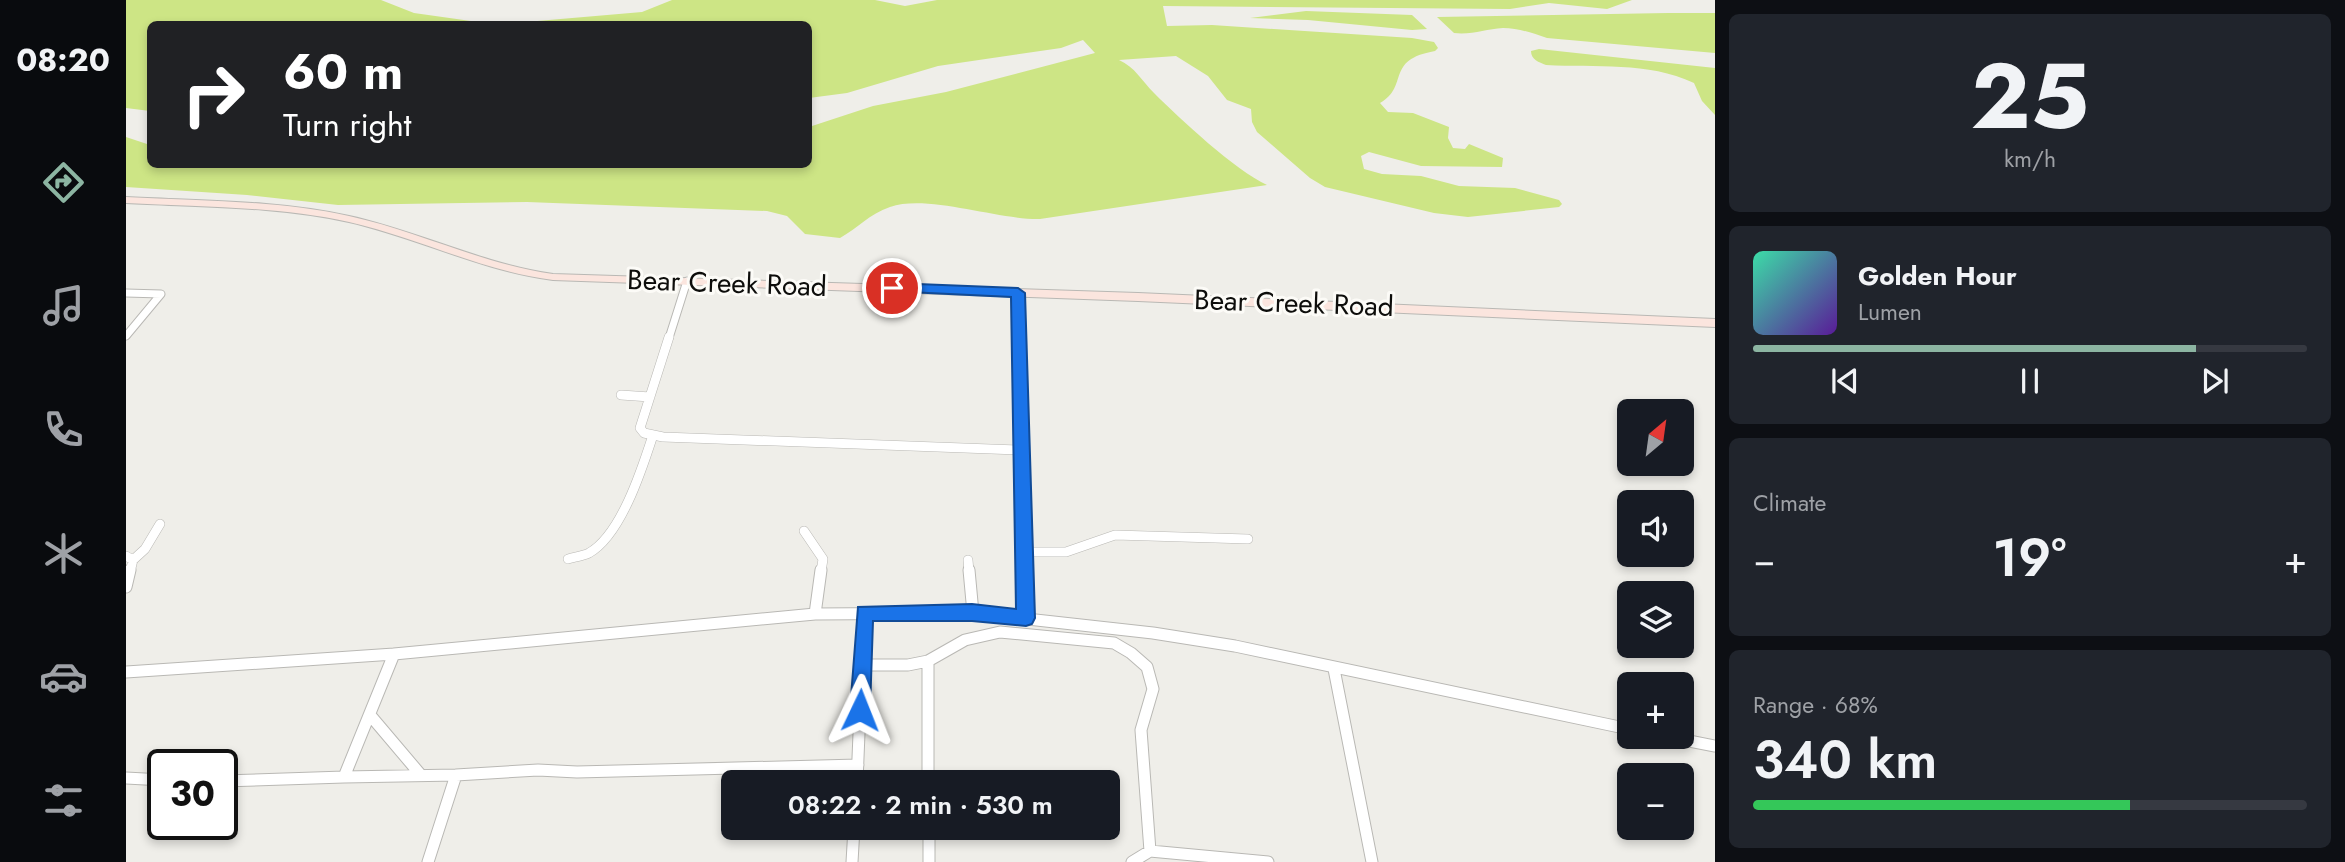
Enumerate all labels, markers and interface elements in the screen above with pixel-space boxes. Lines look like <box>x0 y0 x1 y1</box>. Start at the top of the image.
text: 25 <box>1971 31 2089 162</box>
text: 08:20 <box>16 37 110 83</box>
text: 60 m <box>283 37 403 107</box>
icon: right <box>168 49 259 140</box>
text: Turn right <box>283 102 412 148</box>
text: km/h <box>2004 142 2056 176</box>
icon: directions <box>39 158 88 207</box>
text: Golden Hour <box>1858 257 2017 295</box>
pin <box>862 258 922 318</box>
street label: Bear Creek Road <box>626 259 828 307</box>
icon: arrive <box>873 269 911 307</box>
street label: Bear Creek Road <box>1193 279 1395 327</box>
icon: music <box>39 281 88 330</box>
text: Lumen <box>1858 295 1922 329</box>
icon: previous <box>1826 362 1864 400</box>
icon: pause <box>2011 362 2049 400</box>
icon: next <box>2196 362 2234 400</box>
north arrow <box>1617 399 1694 476</box>
map controls <box>1617 399 1694 840</box>
icon: phone <box>39 405 88 454</box>
text: Climate <box>1753 486 1826 520</box>
button: sound <box>1617 490 1694 567</box>
text: 19° <box>1993 520 2067 596</box>
icon: climate <box>39 529 88 578</box>
text: − <box>1753 532 1775 587</box>
text: + <box>2284 532 2307 587</box>
button: layers <box>1617 581 1694 658</box>
icon: car <box>39 652 88 701</box>
button: + <box>1617 672 1694 749</box>
position arrow <box>823 673 897 747</box>
text: Range · 68% <box>1753 688 1878 722</box>
text: 340 km <box>1753 722 1937 798</box>
speed limit sign: 30 <box>147 749 238 840</box>
button: − <box>1617 763 1694 840</box>
icon: filters <box>39 776 88 825</box>
text: 08:22 · 2 min · 530 m <box>788 786 1053 824</box>

